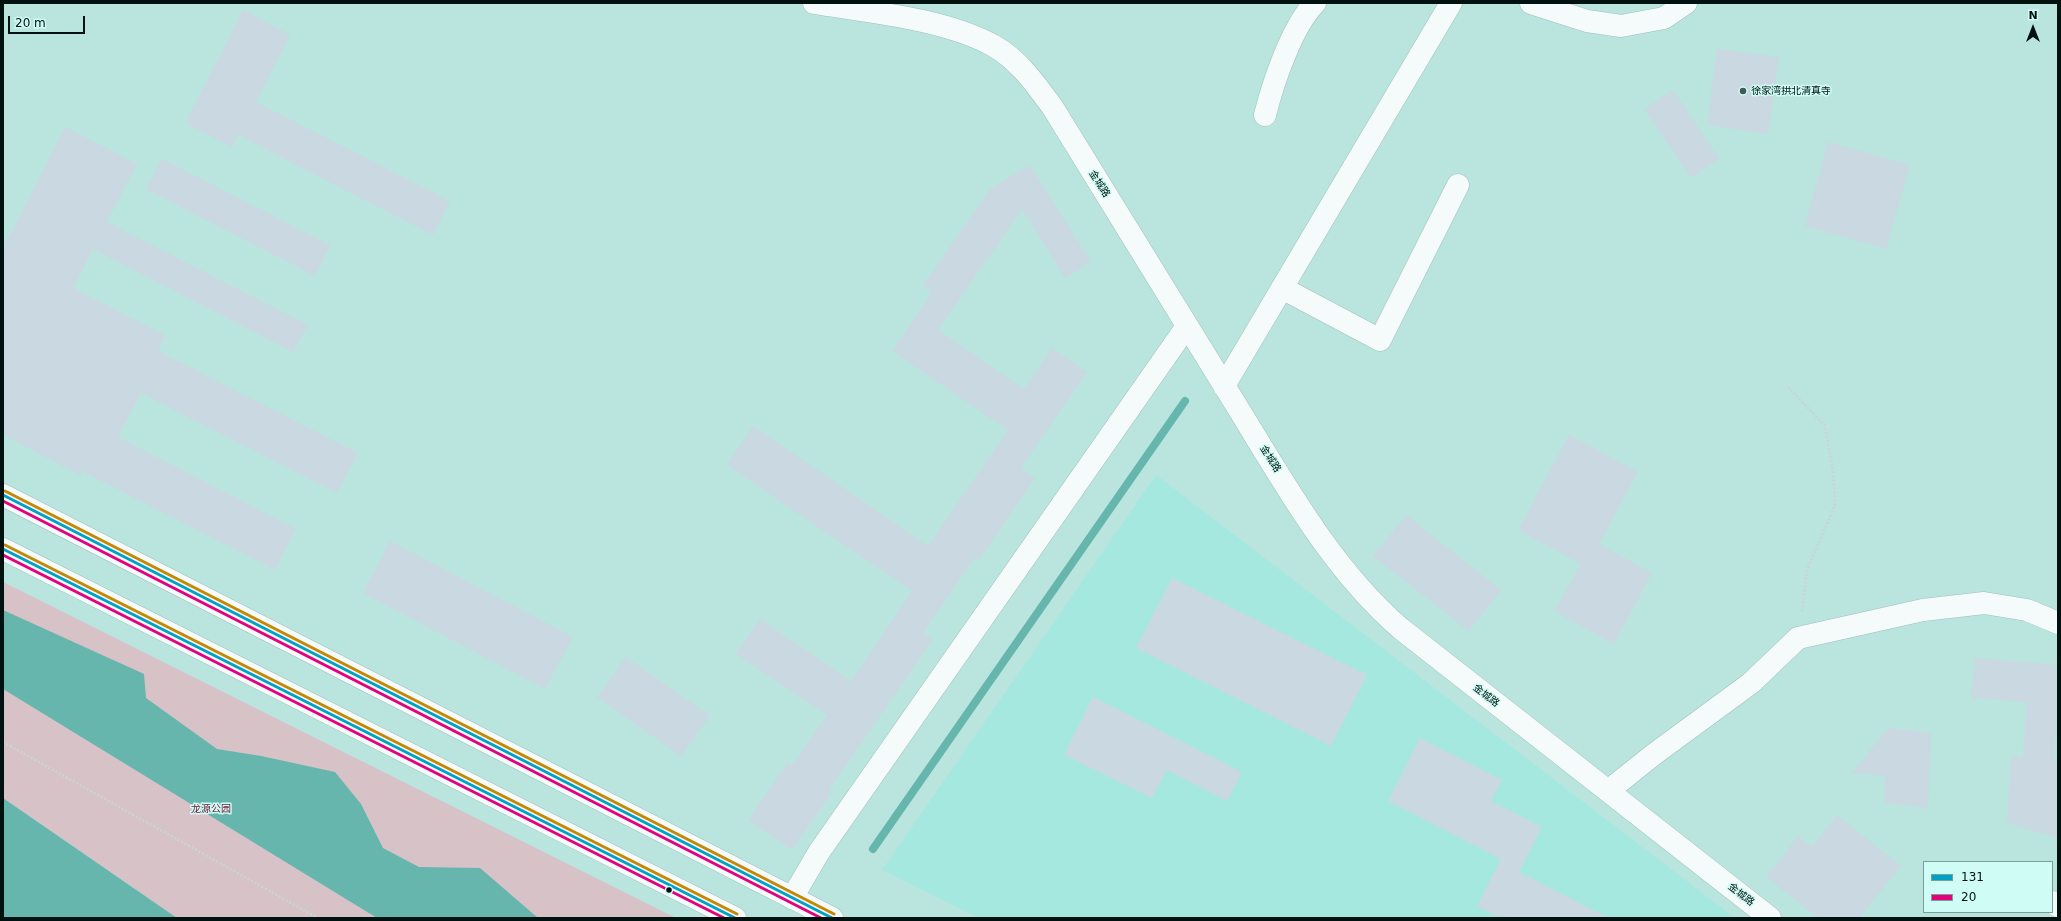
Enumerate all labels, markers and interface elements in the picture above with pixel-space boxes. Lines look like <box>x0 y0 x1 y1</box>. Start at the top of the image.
scale bar <box>10 8 87 34</box>
north arrow <box>2013 8 2053 48</box>
text: N <box>2028 9 2038 22</box>
text: 20 m <box>15 16 46 30</box>
place label: 徐家湾拱北清真寺 <box>1751 85 1831 97</box>
marker: 徐家湾拱北清真寺 <box>1738 86 1748 96</box>
street label: 金城路 <box>1086 168 1112 200</box>
street label: 金城路 <box>1257 443 1283 475</box>
street label: 金城路 <box>1470 682 1502 710</box>
park label: 龙源公园 <box>191 803 231 815</box>
legend <box>1923 861 2053 913</box>
text: 131 <box>1961 870 1984 884</box>
street label: 金城路 <box>1725 881 1757 909</box>
unlabelled marker <box>664 885 674 895</box>
text: 20 <box>1961 890 1976 904</box>

